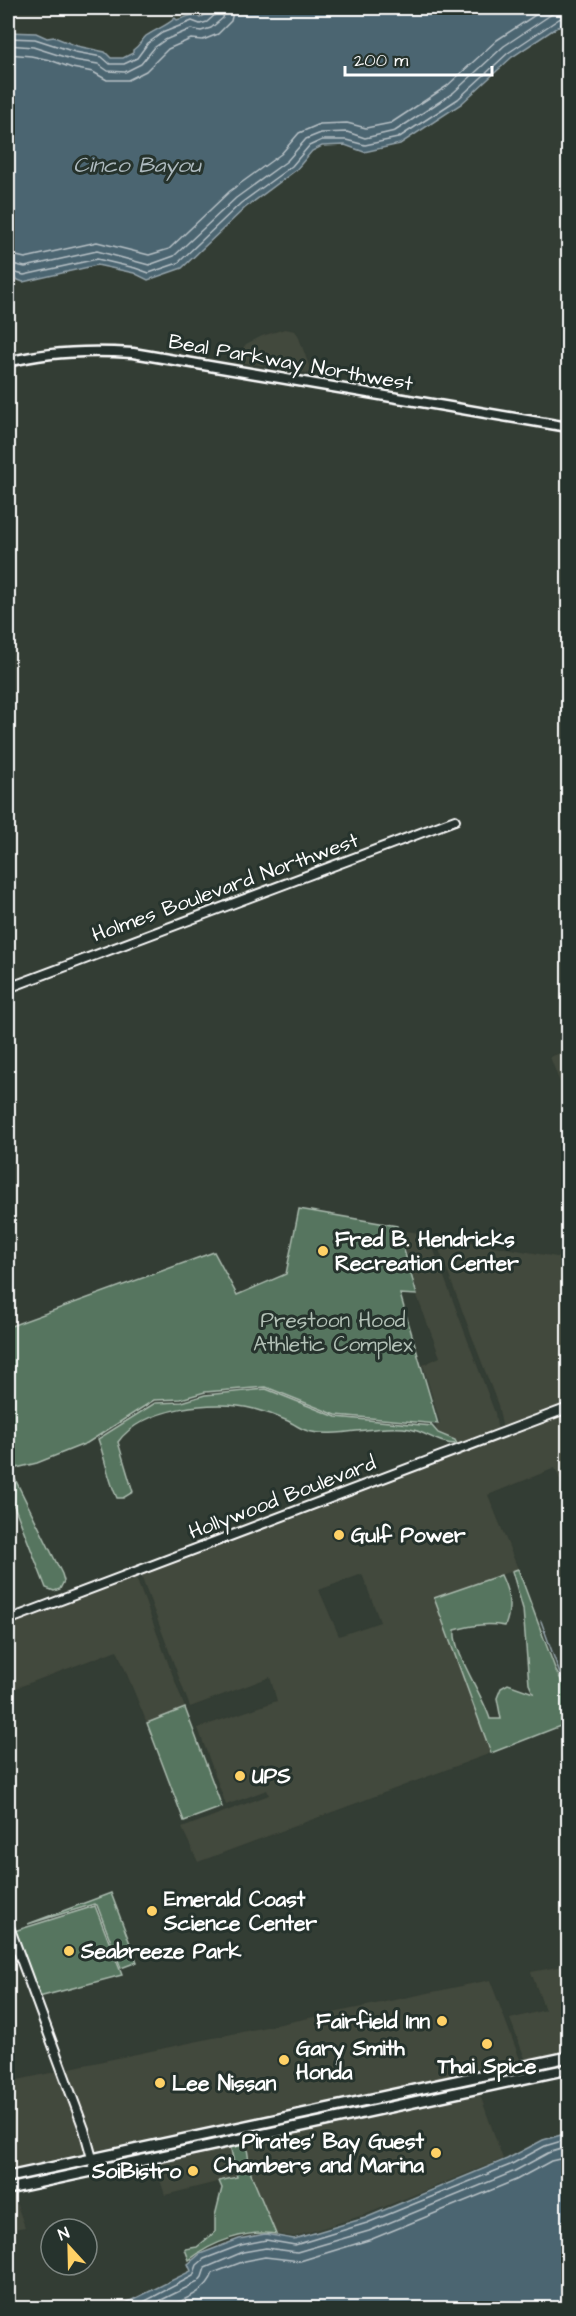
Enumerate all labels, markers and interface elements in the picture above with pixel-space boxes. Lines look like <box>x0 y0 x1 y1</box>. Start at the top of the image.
scale bar <box>345 39 492 77</box>
text: 200 m <box>354 48 408 73</box>
water label: Cinco Bayou <box>73 150 203 182</box>
street label: Beal Parkway Northwest <box>166 327 416 400</box>
street label: Holmes Boulevard Northwest <box>88 825 363 949</box>
place label: Fred B. Hendricks Recreation Center <box>335 1225 519 1278</box>
marker: Fred B. Hendricks Recreation Center <box>316 1244 330 1258</box>
park label: Prestoon Hood Athletic Complex <box>253 1306 413 1360</box>
street label: Hollywood Boulevard <box>184 1448 381 1548</box>
place label: Gulf Power <box>351 1521 466 1550</box>
marker: Gulf Power <box>332 1528 346 1542</box>
place label: UPS <box>252 1762 291 1791</box>
marker: UPS <box>233 1769 247 1783</box>
place label: Emerald Coast Science Center <box>163 1885 317 1938</box>
marker: Emerald Coast Science Center <box>145 1904 159 1918</box>
place label: Seabreeze Park <box>80 1937 241 1966</box>
marker: Seabreeze Park <box>62 1944 76 1958</box>
place label: Fairfield Inn <box>316 2007 430 2036</box>
marker: Fairfield Inn <box>435 2014 449 2028</box>
place label: Gary Smith Honda <box>296 2034 405 2087</box>
marker: Thai Spice <box>480 2037 494 2051</box>
place label: Thai Spice <box>437 2052 537 2082</box>
marker: Gary Smith Honda <box>277 2053 291 2067</box>
place label: Lee Nissan <box>172 2069 277 2098</box>
marker: Lee Nissan <box>153 2076 167 2090</box>
place label: Pirates' Bay Guest Chambers and Marina <box>214 2127 424 2180</box>
marker: Pirates' Bay Guest Chambers and Marina <box>429 2146 443 2160</box>
place label: SoiBistro <box>91 2157 181 2186</box>
marker: SoiBistro <box>186 2164 200 2178</box>
north arrow <box>39 2217 99 2277</box>
text: N <box>55 2222 73 2246</box>

